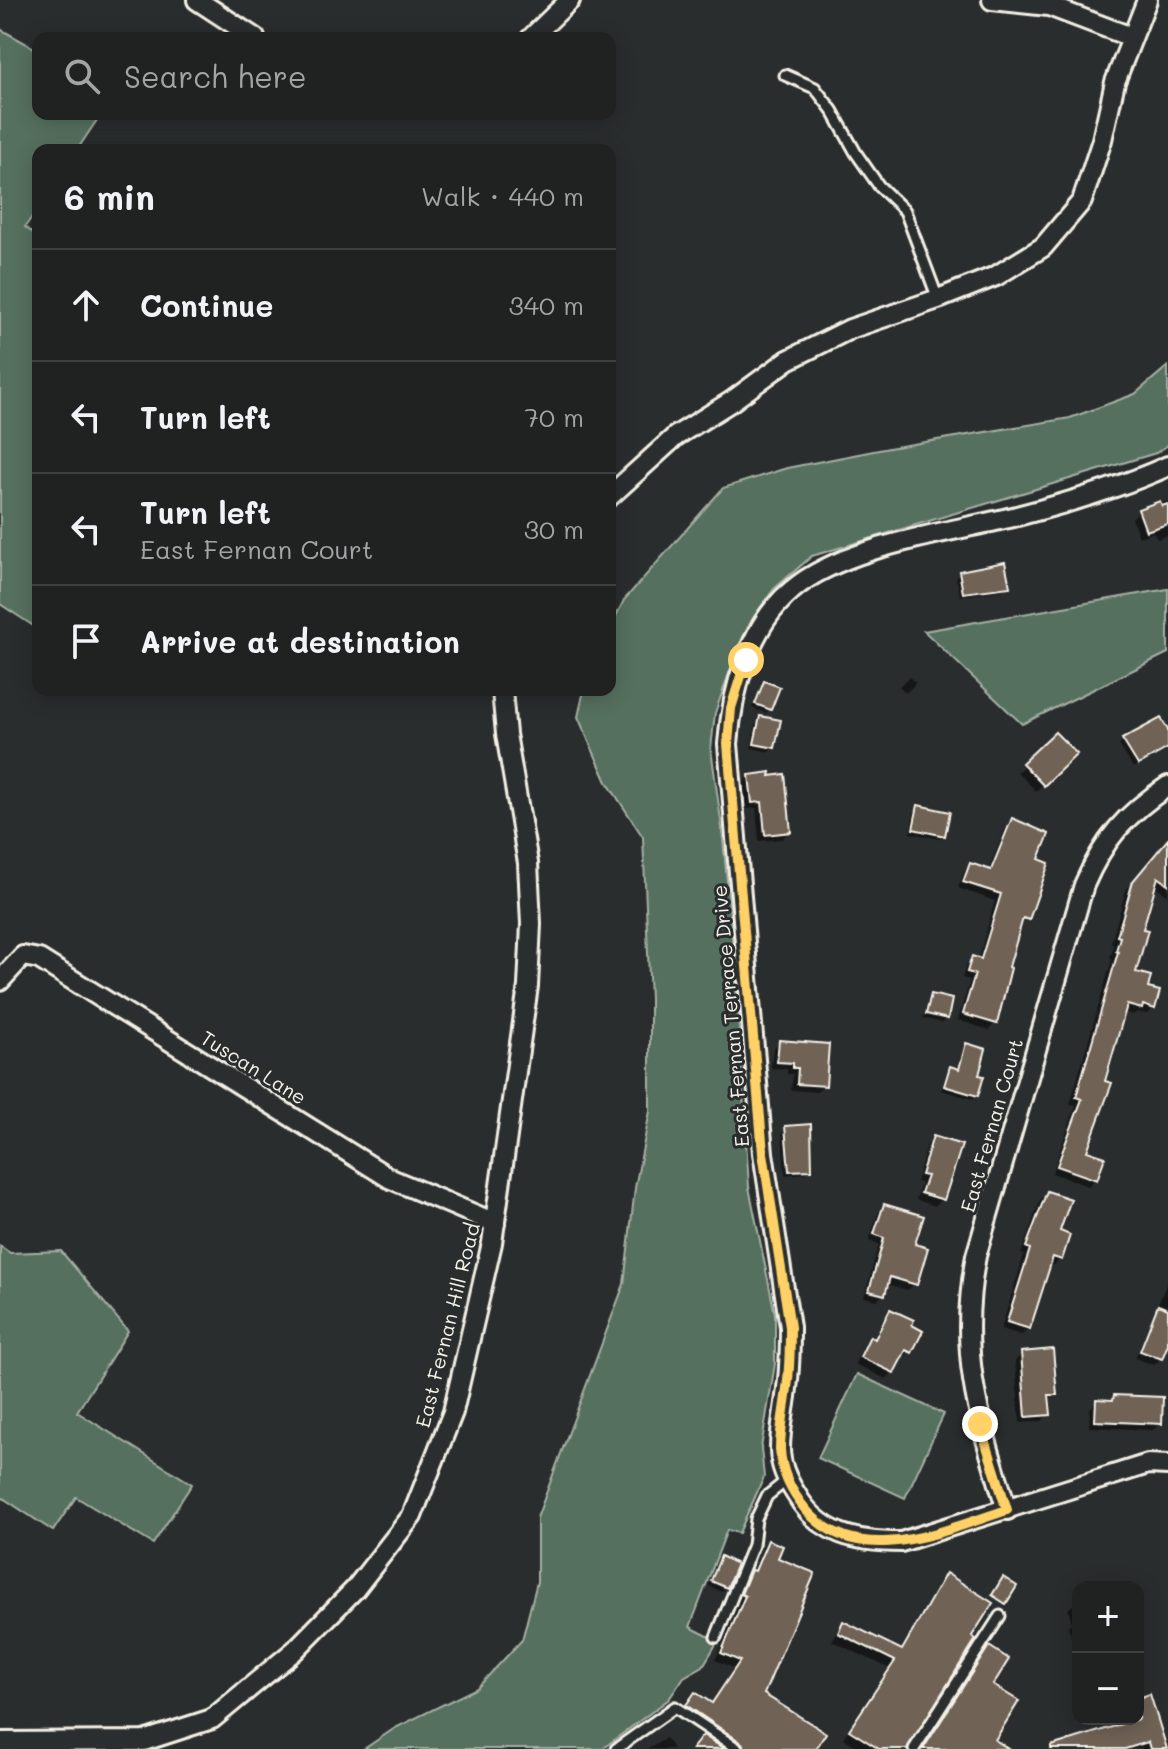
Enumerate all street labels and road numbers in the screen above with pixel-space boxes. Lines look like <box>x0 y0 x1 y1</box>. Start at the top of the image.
street label: East Fernan Terrace Drive <box>706 884 754 1148</box>
street label: Tuscan Lane <box>196 1024 312 1110</box>
street label: East Fernan Court <box>954 1035 1028 1215</box>
street label: East Fernan Hill Road <box>409 1220 485 1430</box>

